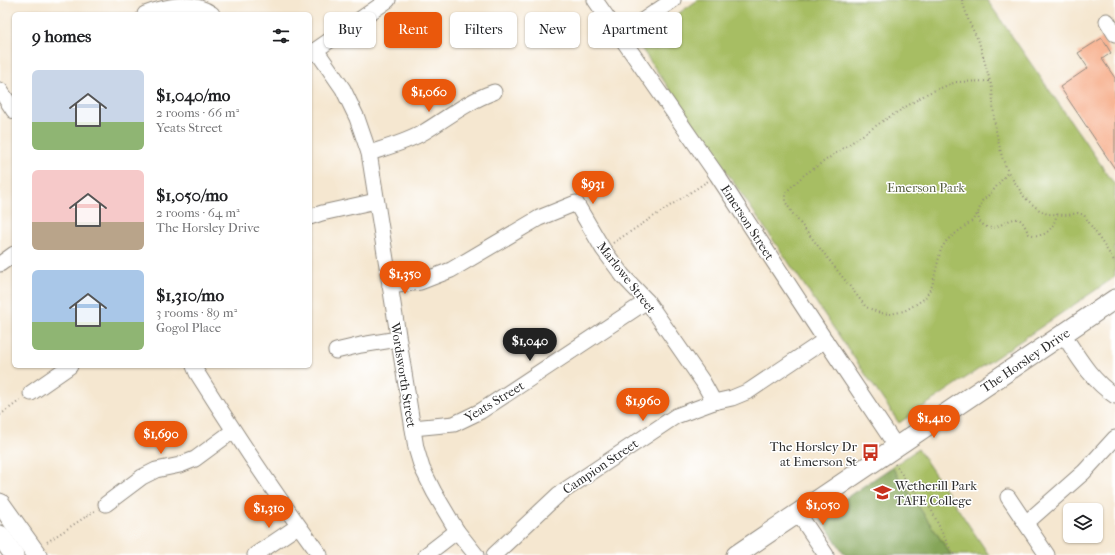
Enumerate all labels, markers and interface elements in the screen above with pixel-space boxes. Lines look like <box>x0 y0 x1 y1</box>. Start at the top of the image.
chip: Buy <box>324 12 376 48</box>
chip: Rent <box>384 12 442 48</box>
chip: Filters <box>450 12 517 48</box>
chip: New <box>525 12 580 48</box>
chip: Apartment <box>588 12 682 48</box>
icon: filters <box>270 25 292 47</box>
text: 9 homes <box>32 26 91 46</box>
pin: $1,060 <box>396 79 462 113</box>
text: $1,060 <box>411 84 447 99</box>
text: $1,040/mo <box>156 85 230 105</box>
icon: home <box>64 86 112 134</box>
text: 2 rooms · 66 m² <box>156 105 239 120</box>
text: Yeats Street <box>156 120 223 135</box>
pin: $931 <box>569 171 617 205</box>
text: $931 <box>581 176 605 191</box>
park label: Emerson Park <box>887 180 965 195</box>
street label: Emerson Street <box>718 182 778 263</box>
text: $1,050/mo <box>156 185 228 205</box>
icon: home <box>64 186 112 234</box>
text: 2 rooms · 64 m² <box>156 205 240 220</box>
text: The Horsley Drive <box>156 220 260 235</box>
street label: Marlowe Street <box>594 239 659 316</box>
pin: $1,350 <box>372 261 438 295</box>
text: $1,350 <box>389 266 421 281</box>
text: $1,310/mo <box>156 285 224 305</box>
icon: home <box>64 286 112 334</box>
text: 3 rooms · 89 m² <box>156 305 237 320</box>
text: Gogol Place <box>156 320 221 335</box>
street label: Wordsworth Street <box>388 320 419 429</box>
street label: The Horsley Drive <box>978 325 1073 396</box>
pin: $1,040 <box>497 328 563 362</box>
text: $1,040 <box>512 333 548 348</box>
street label: Yeats Street <box>461 378 527 426</box>
pin: $1,960 <box>610 388 676 422</box>
text: $1,960 <box>625 393 661 408</box>
pin: $1,410 <box>901 405 967 439</box>
text: $1,410 <box>917 410 951 425</box>
pin: $1,690 <box>128 421 194 455</box>
text: $1,690 <box>143 426 179 441</box>
street label: Campion Street <box>560 436 641 497</box>
place label: The Horsley Dr at Emerson St <box>770 439 857 469</box>
bus stop icon: The Horsley Dr at Emerson St <box>860 443 880 463</box>
place label: Wetherill Park TAFE College <box>894 478 977 508</box>
school or university icon: Wetherill Park TAFE College <box>872 482 892 502</box>
pin: $1,050 <box>790 492 856 526</box>
pin: $1,310 <box>236 495 302 529</box>
text: $1,050 <box>806 497 840 512</box>
text: $1,310 <box>253 500 285 515</box>
map controls <box>1063 503 1103 543</box>
button: layers <box>1063 503 1103 543</box>

